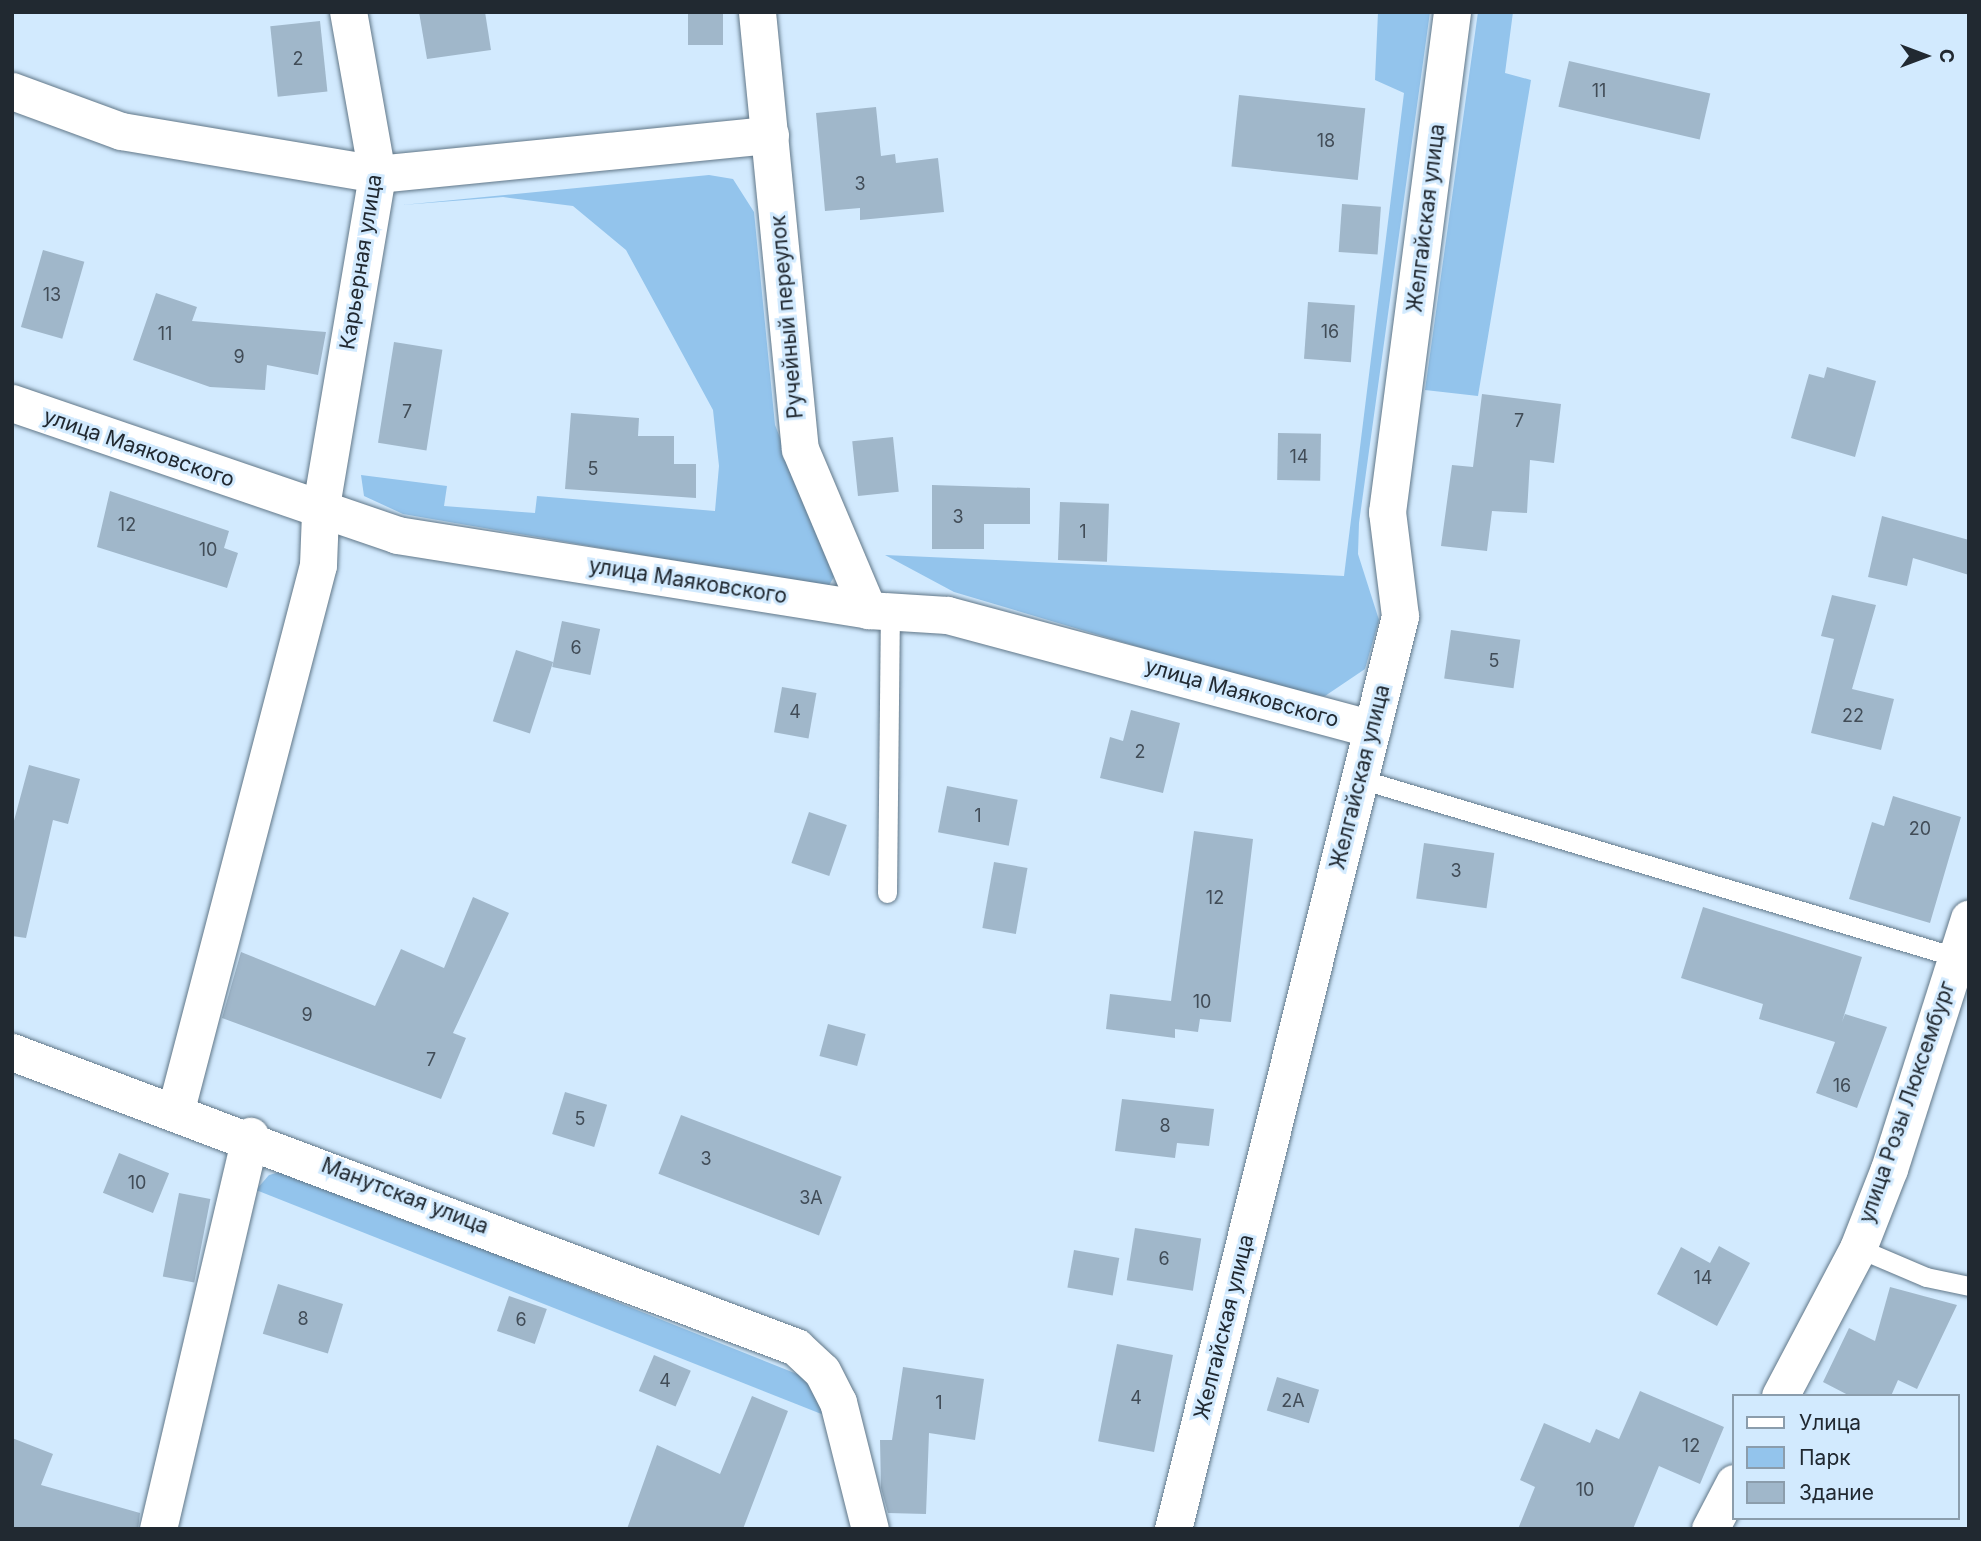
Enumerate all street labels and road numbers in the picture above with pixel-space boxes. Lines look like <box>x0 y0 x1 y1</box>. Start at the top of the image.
street label: Желгайская улица <box>1402 122 1450 314</box>
street label: Карьерная улица <box>335 173 387 351</box>
street label: Ручейный переулок <box>766 214 808 420</box>
street label: улица Маяковского <box>40 403 238 493</box>
street label: улица Маяковского <box>587 553 789 609</box>
street label: улица Маяковского <box>1142 653 1342 733</box>
street label: Желгайская улица <box>1325 682 1395 872</box>
street label: улица Розы Люксембург <box>1854 978 1960 1226</box>
street label: Манутская улица <box>318 1153 492 1239</box>
street label: Желгайская улица <box>1189 1232 1259 1422</box>

